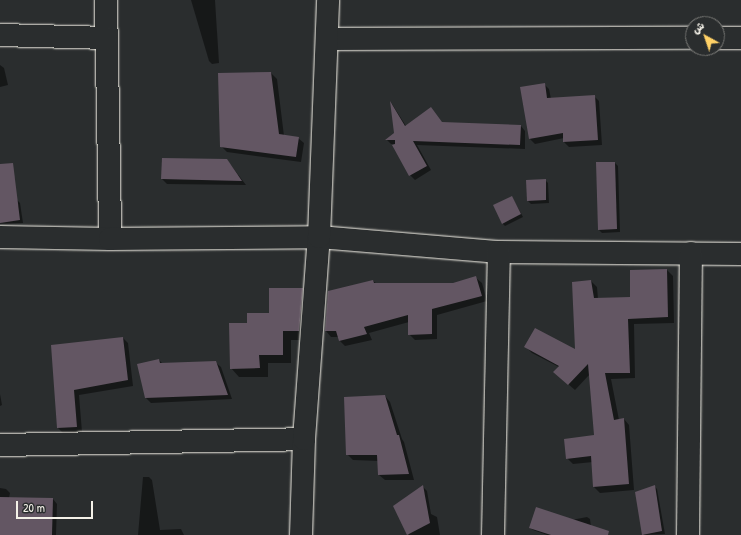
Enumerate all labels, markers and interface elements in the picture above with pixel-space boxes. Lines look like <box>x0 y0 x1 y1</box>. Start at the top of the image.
north arrow <box>685 16 725 56</box>
text: ش <box>689 18 707 37</box>
scale bar <box>18 493 95 519</box>
text: 20 m <box>23 499 45 516</box>

